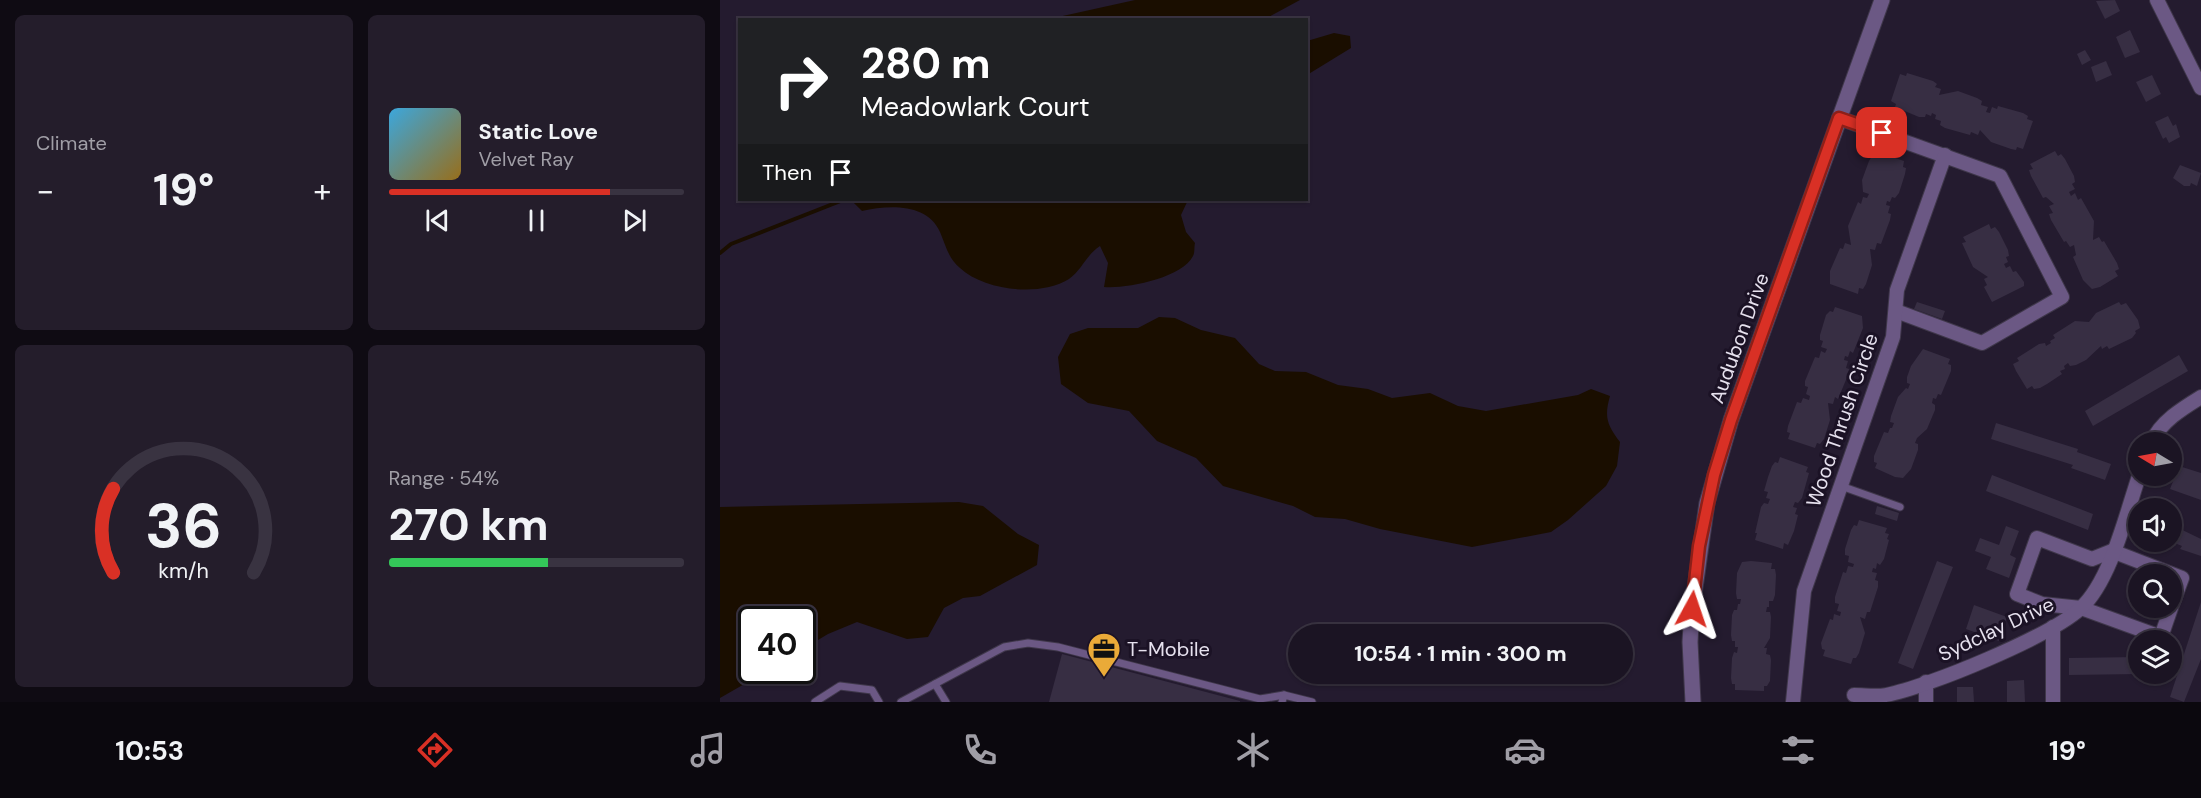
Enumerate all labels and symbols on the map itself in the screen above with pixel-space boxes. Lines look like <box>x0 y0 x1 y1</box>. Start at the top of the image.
pin <box>1856 107 1907 158</box>
street label: Audubon Drive <box>1703 269 1775 407</box>
street label: Wood Thrush Circle <box>1800 330 1884 510</box>
north arrow <box>2128 432 2182 486</box>
position arrow <box>1660 577 1724 641</box>
street label: Sydclay Drive <box>1934 591 2058 667</box>
speed limit sign: 40 <box>738 606 816 684</box>
office icon: T-Mobile <box>1086 631 1122 678</box>
place label: T-Mobile <box>1127 636 1210 662</box>

